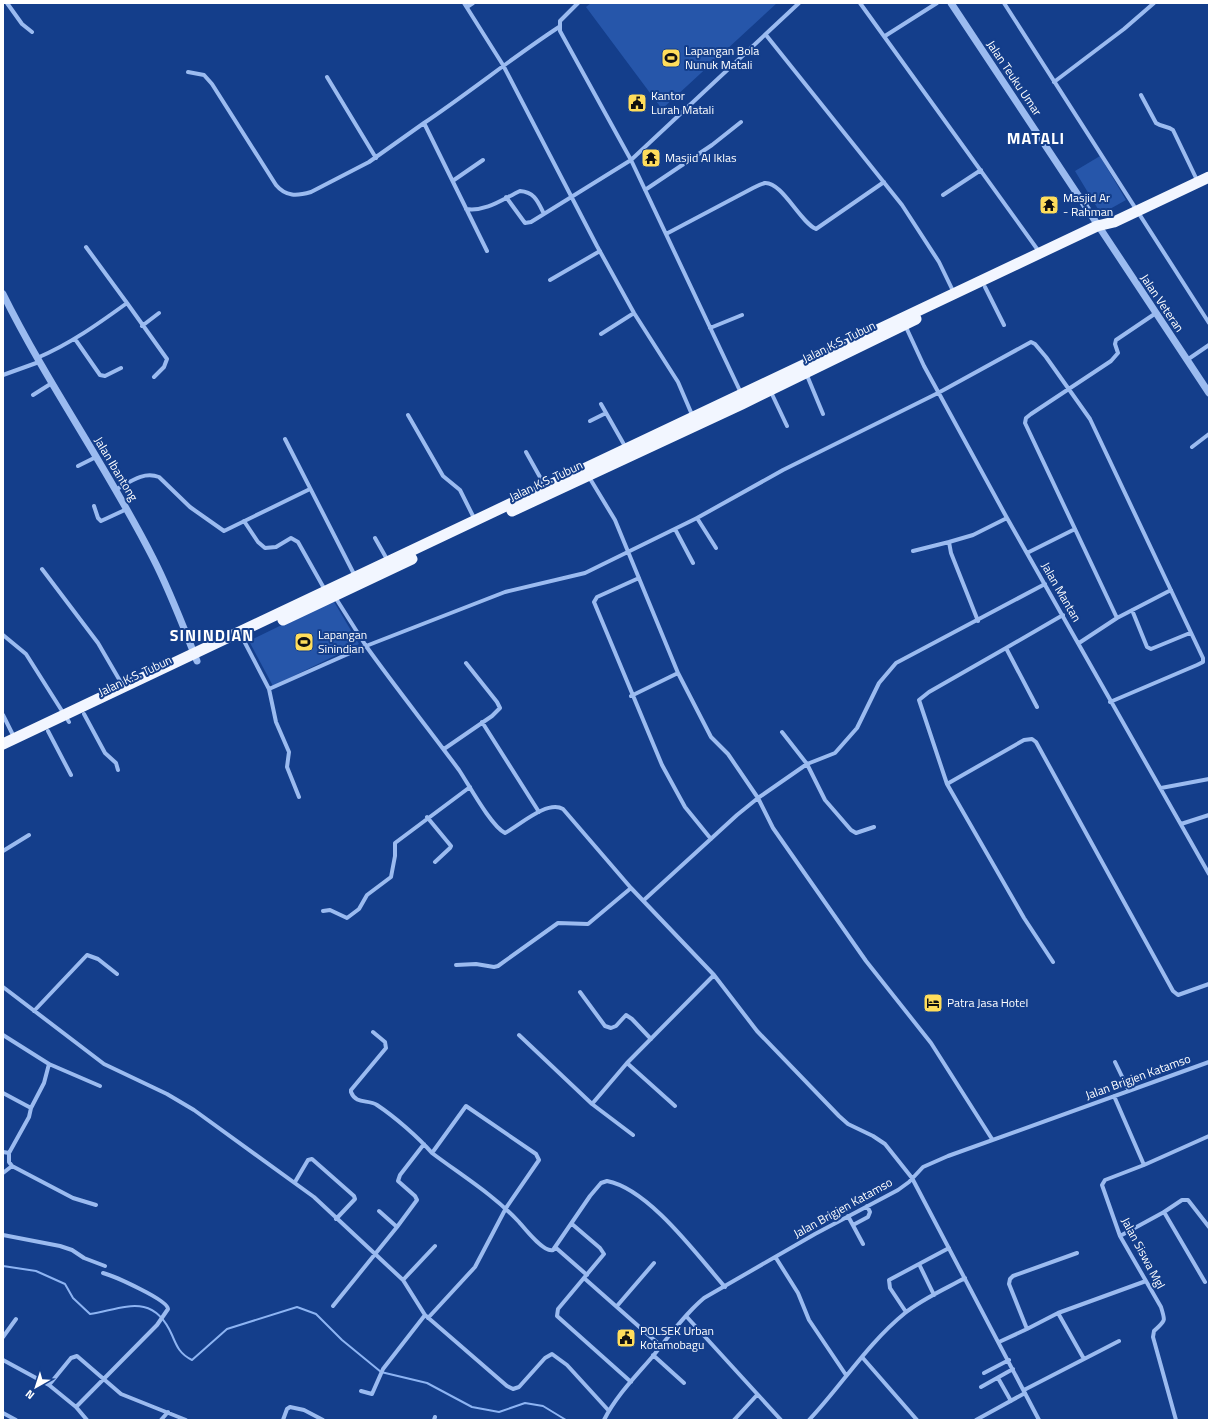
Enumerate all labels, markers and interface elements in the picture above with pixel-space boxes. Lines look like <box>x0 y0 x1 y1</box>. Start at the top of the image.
street label: Jalan Teuku Umar <box>982 36 1047 119</box>
place label: Lapangan Bola Nunuk Matali <box>685 41 759 74</box>
sports icon: Lapangan Bola Nunuk Matali <box>660 47 682 69</box>
place label: Kantor Lurah Matali <box>651 86 714 119</box>
public building icon: Kantor Lurah Matali <box>626 92 648 114</box>
district label: MATALI <box>1007 126 1065 150</box>
temple icon: Masjid Al Iklas <box>640 147 662 169</box>
place label: Masjid Al Iklas <box>665 148 737 167</box>
place label: Masjid Ar - Rahman <box>1063 188 1113 221</box>
temple icon: Masjid Ar - Rahman <box>1038 194 1060 216</box>
street label: Jalan Veteran <box>1136 270 1189 336</box>
street label: Jalan K.S. Tubun <box>799 316 879 367</box>
street label: Jalan Ibantong <box>90 433 143 505</box>
street label: Jalan K.S. Tubun <box>506 455 586 506</box>
street label: Jalan Mantan <box>1037 558 1086 625</box>
district label: SININDIAN <box>170 623 254 647</box>
place label: Lapangan Sinindian <box>318 625 367 658</box>
sports icon: Lapangan Sinindian <box>293 631 315 653</box>
street label: Jalan K.S. Tubun <box>95 650 175 701</box>
hotel icon: Patra Jasa Hotel <box>922 992 944 1014</box>
place label: Patra Jasa Hotel <box>947 993 1028 1012</box>
street label: Jalan Brigjen Katamso <box>1083 1049 1193 1104</box>
street label: Jalan Brigjen Katamso <box>790 1172 896 1243</box>
street label: Jalan Siswa Mgl <box>1117 1214 1170 1292</box>
place label: POLSEK Urban Kotamobagu <box>640 1321 714 1354</box>
public building icon: POLSEK Urban Kotamobagu <box>615 1327 637 1349</box>
north arrow <box>16 1367 56 1407</box>
text: N <box>22 1386 38 1403</box>

